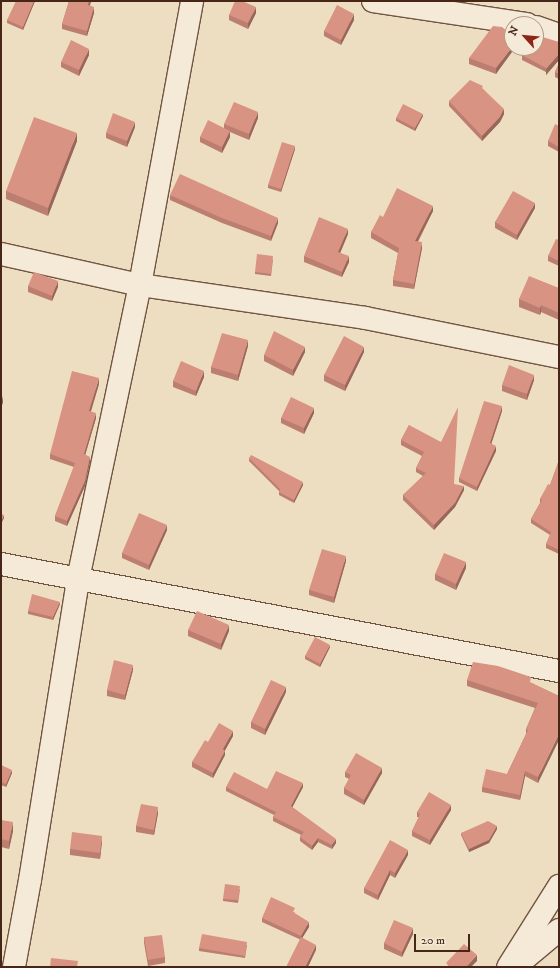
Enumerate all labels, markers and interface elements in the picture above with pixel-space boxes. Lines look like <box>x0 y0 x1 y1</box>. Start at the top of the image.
north arrow <box>504 16 544 56</box>
text: N <box>506 24 522 38</box>
scale bar <box>416 926 472 952</box>
text: 20 m <box>421 933 445 948</box>

